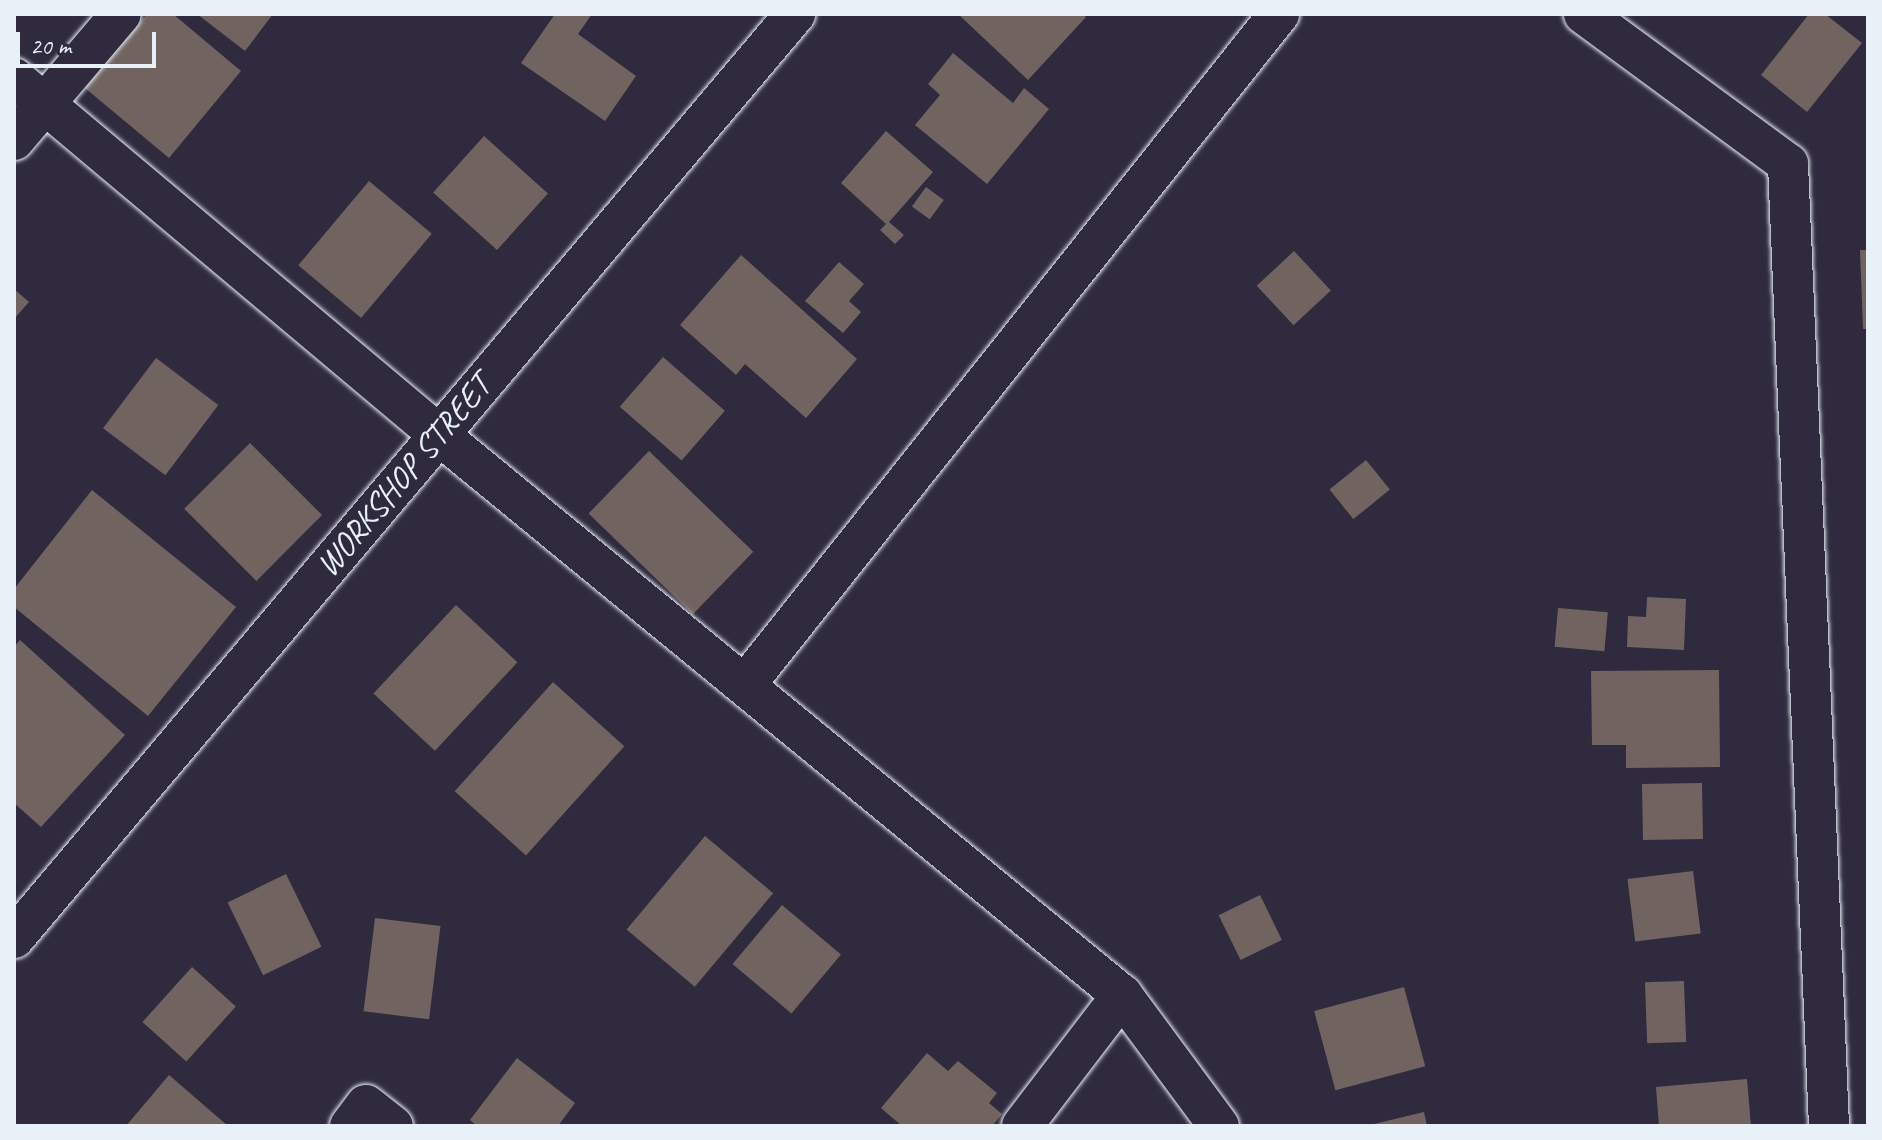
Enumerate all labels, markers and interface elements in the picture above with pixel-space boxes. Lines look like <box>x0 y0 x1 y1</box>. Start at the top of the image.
scale bar <box>20 16 160 66</box>
text: 20 m <box>30 31 71 61</box>
street label: WORKSHOP STREET <box>306 365 500 585</box>

